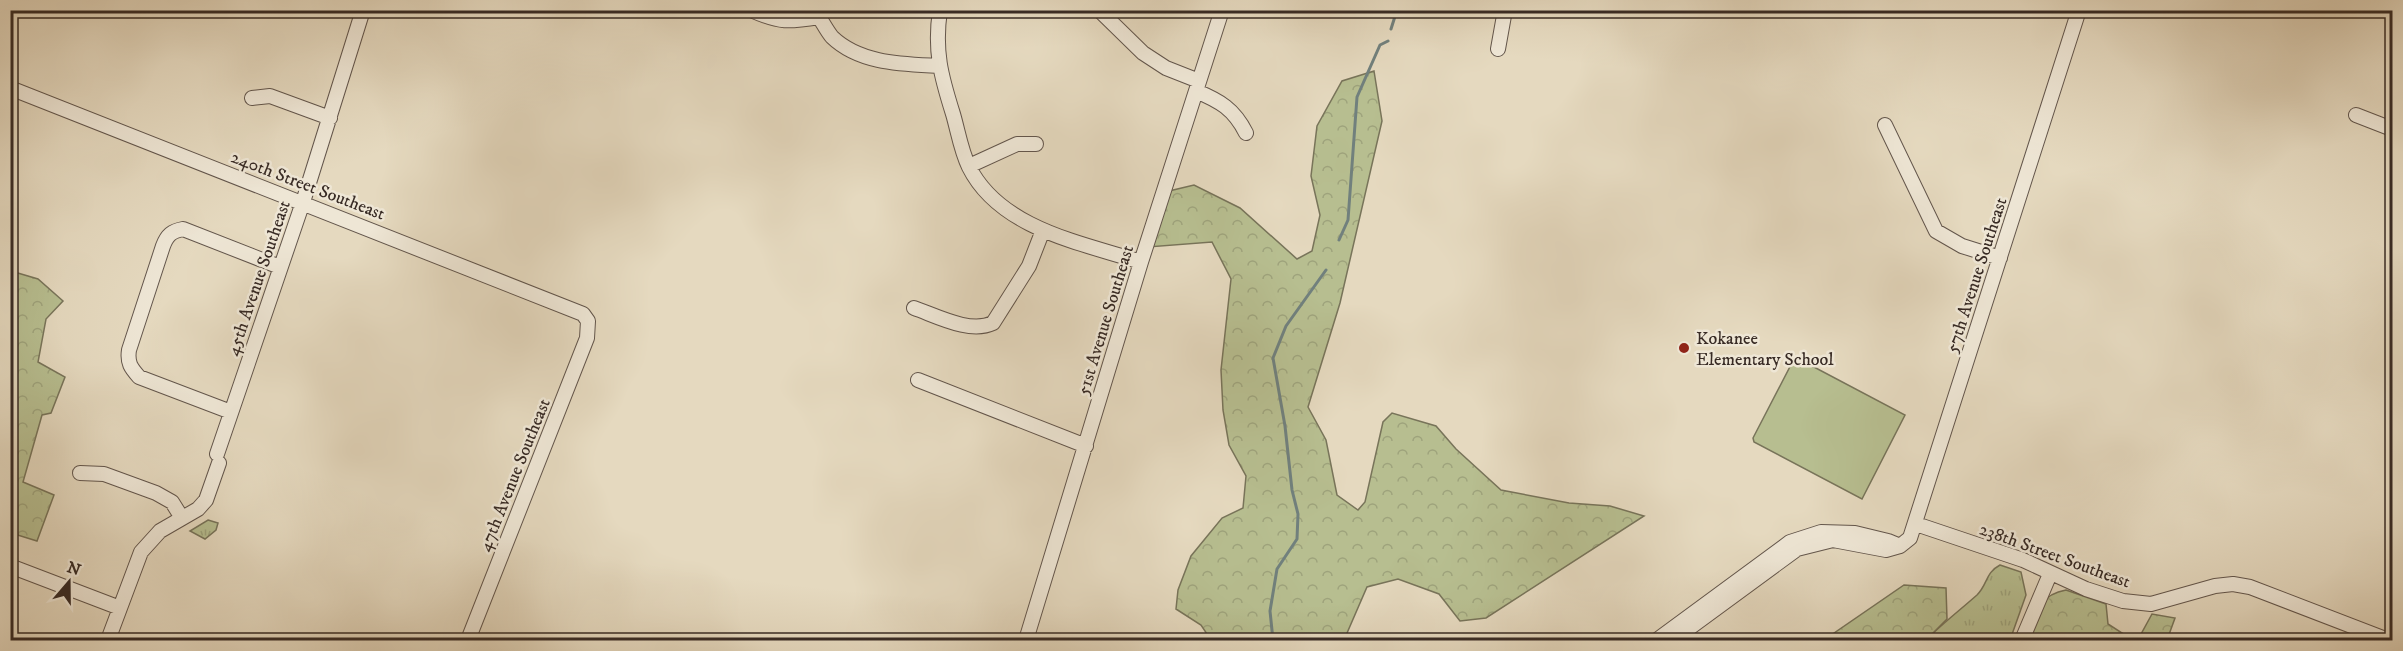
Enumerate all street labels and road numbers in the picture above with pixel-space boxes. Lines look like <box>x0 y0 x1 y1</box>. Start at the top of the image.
street label: 240th Street Southeast <box>227 146 388 226</box>
street label: 57th Avenue Southeast <box>1941 195 2013 356</box>
street label: 45th Avenue Southeast <box>222 198 296 359</box>
street label: 51st Avenue Southeast <box>1073 242 1139 398</box>
street label: 47th Avenue Southeast <box>474 395 556 555</box>
street label: 238th Street Southeast <box>1976 518 2133 594</box>

